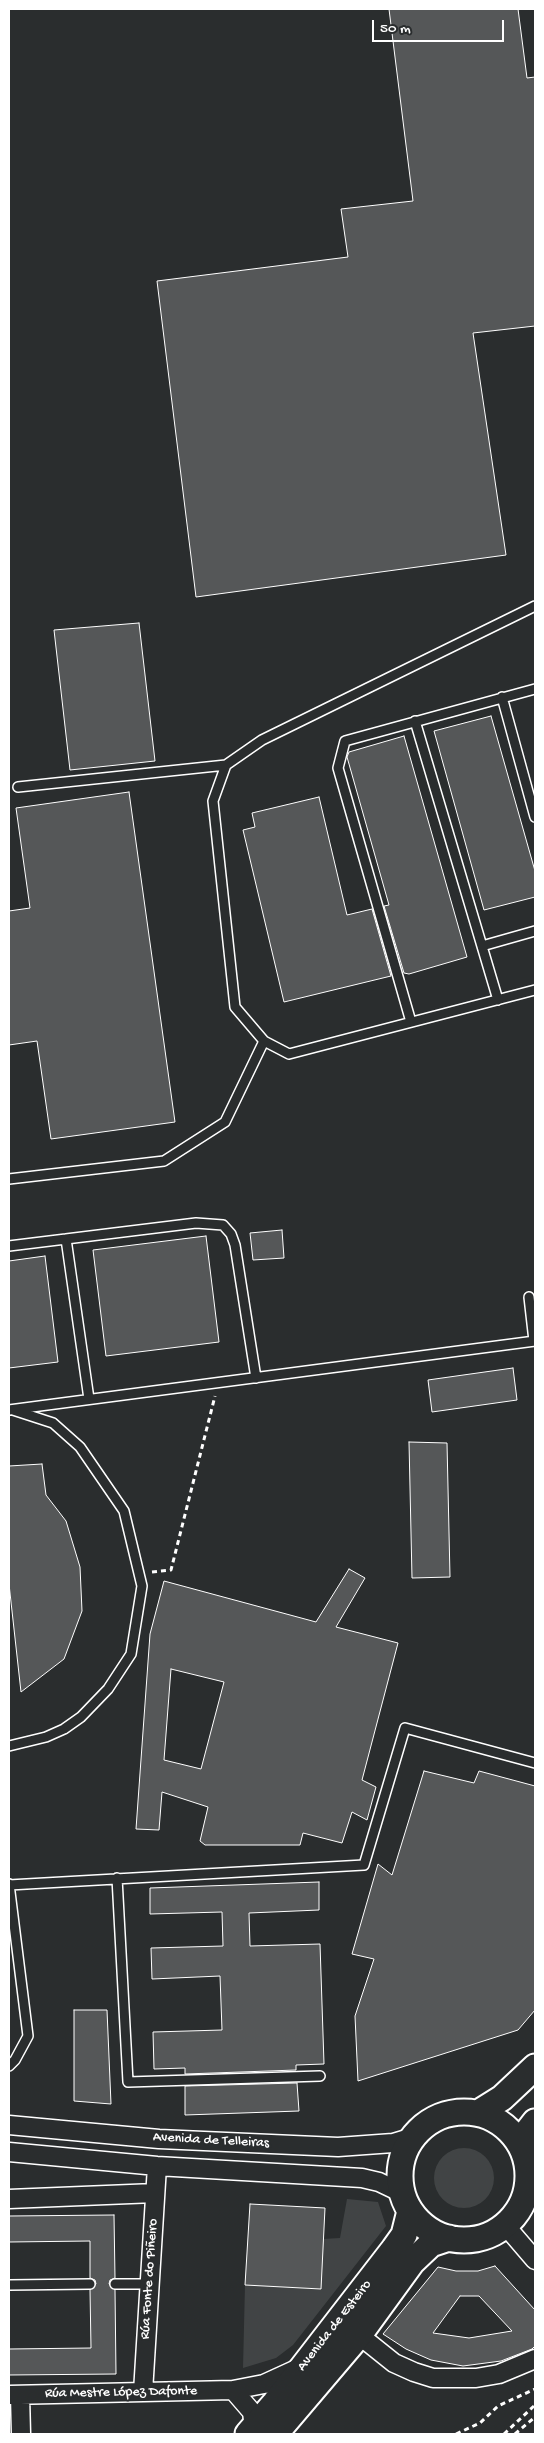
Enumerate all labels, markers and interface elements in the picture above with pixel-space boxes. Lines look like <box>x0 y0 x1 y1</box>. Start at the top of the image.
scale bar <box>374 10 506 42</box>
text: 50 m <box>380 20 411 38</box>
street label: Avenida de Telleiras <box>152 2130 270 2152</box>
street label: Rúa Fonte do Piñeiro <box>137 2218 163 2340</box>
street label: Avenida de Esteiro <box>294 2277 376 2375</box>
street label: Rúa Mestre López Dafonte <box>45 2383 197 2403</box>

